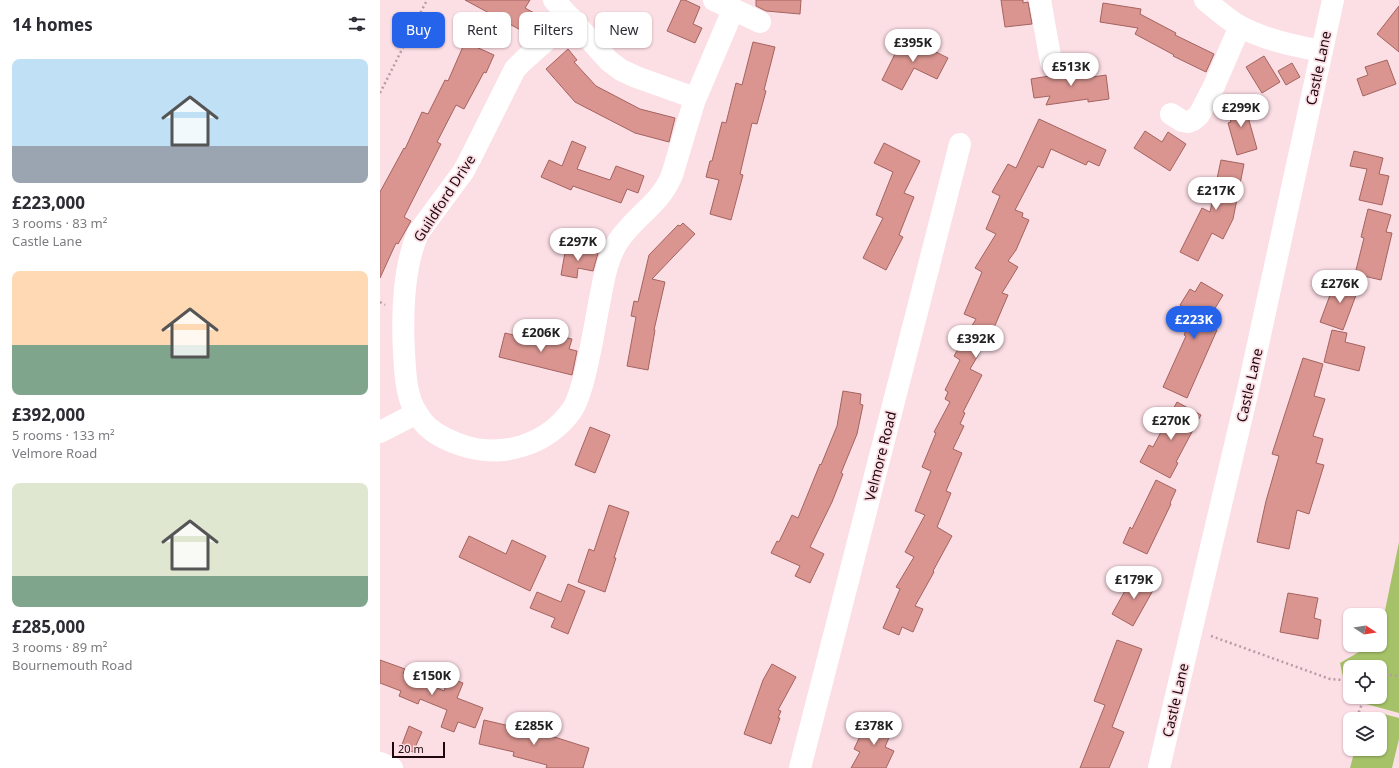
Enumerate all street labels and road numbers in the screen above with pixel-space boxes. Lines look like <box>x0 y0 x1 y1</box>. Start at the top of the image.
street label: Castle Lane <box>1301 29 1335 107</box>
street label: Guildford Drive <box>409 151 479 245</box>
street label: Castle Lane <box>1231 346 1267 424</box>
street label: Velmore Road <box>860 409 900 503</box>
street label: Castle Lane <box>1157 661 1193 739</box>

